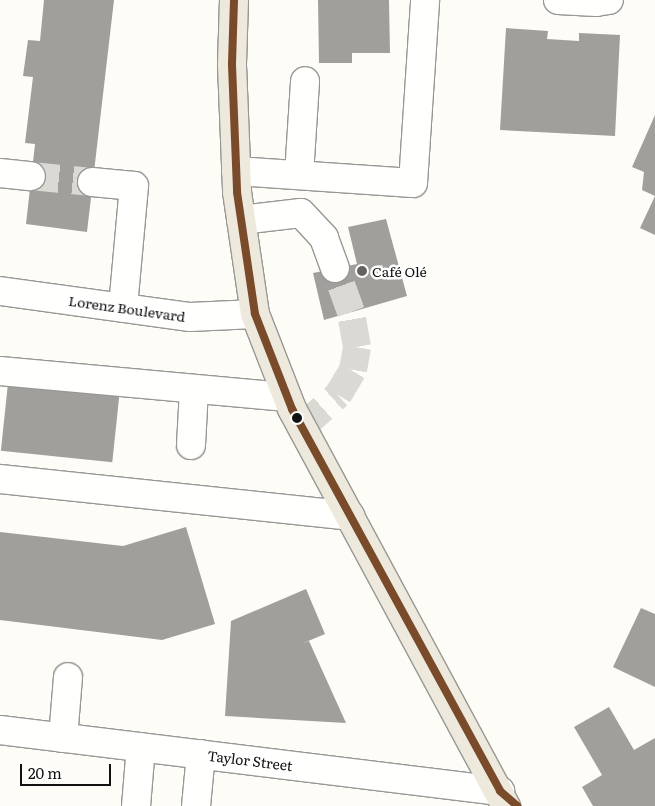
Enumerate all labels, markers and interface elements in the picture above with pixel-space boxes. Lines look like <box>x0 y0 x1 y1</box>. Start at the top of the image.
place label: Café Olé <box>372 263 427 279</box>
marker: Café Olé <box>356 265 368 277</box>
street label: Lorenz Boulevard <box>67 291 187 325</box>
unlabelled marker <box>292 413 302 423</box>
street label: Taylor Street <box>206 746 294 774</box>
scale bar <box>22 754 114 786</box>
text: 20 m <box>28 761 62 784</box>

